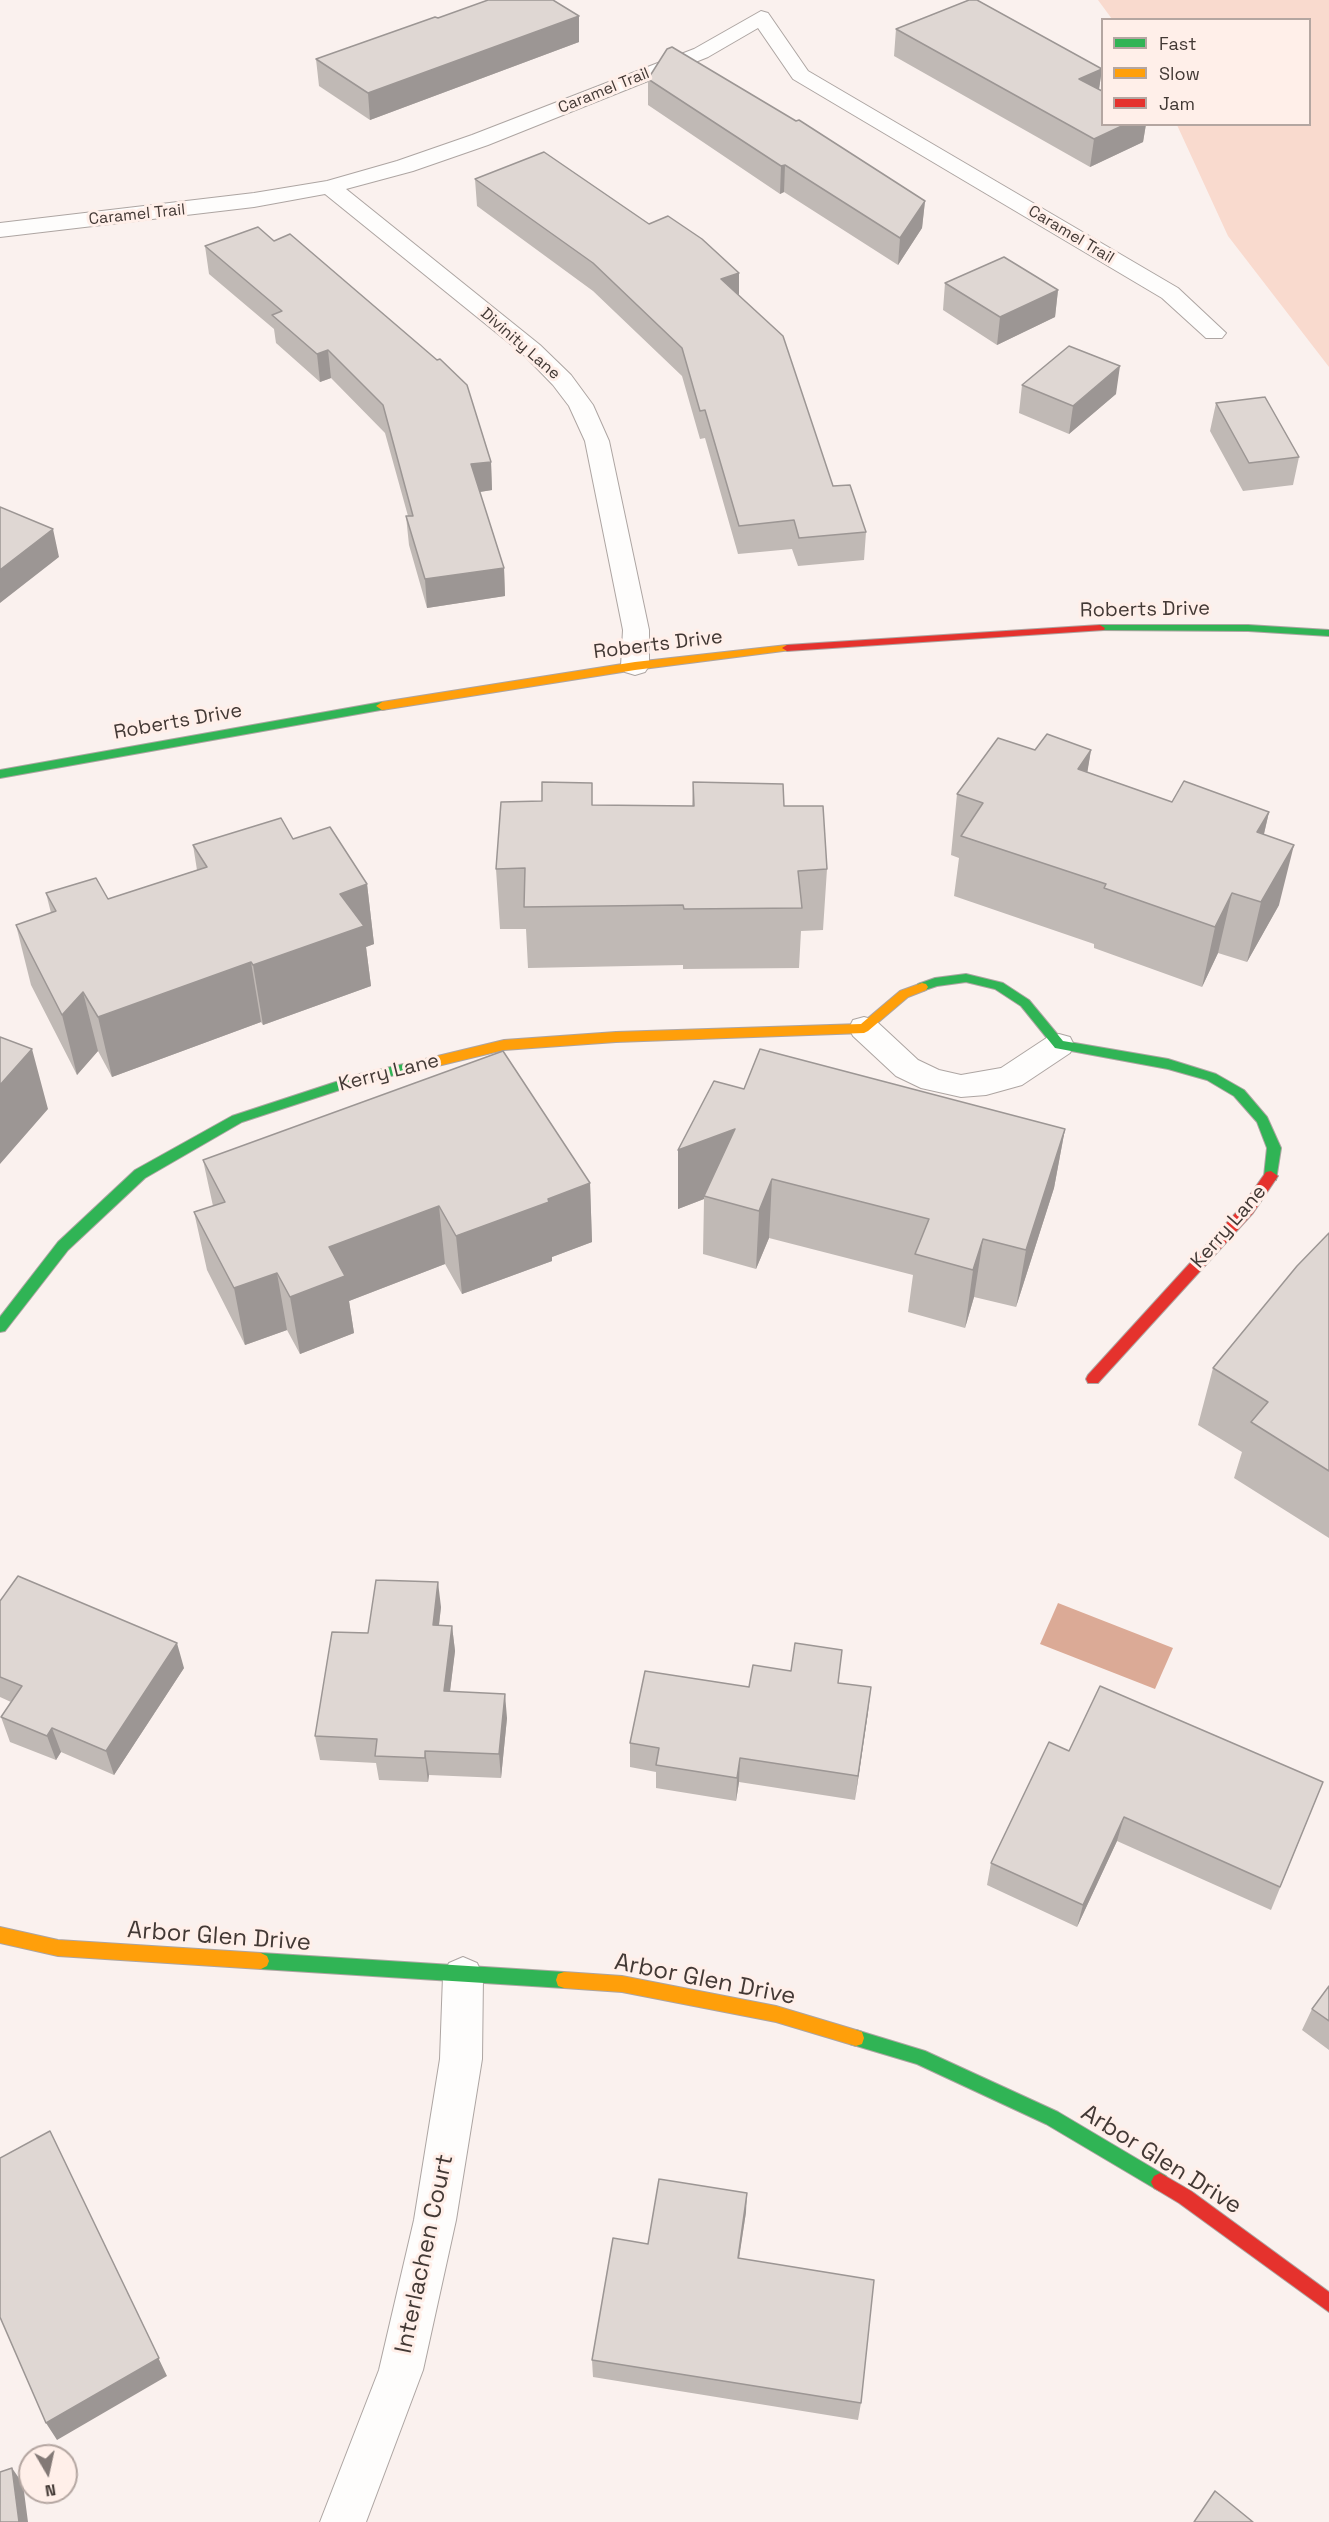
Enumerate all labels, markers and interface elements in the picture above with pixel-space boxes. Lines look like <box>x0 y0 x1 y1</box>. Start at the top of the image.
legend <box>1101 18 1311 126</box>
text: Fast <box>1159 32 1196 55</box>
text: Slow <box>1159 62 1200 85</box>
street label: Caramel Trail <box>556 64 652 118</box>
text: Jam <box>1159 92 1195 115</box>
street label: Caramel Trail <box>88 200 186 230</box>
street label: Caramel Trail <box>1025 202 1117 268</box>
street label: Divinity Lane <box>476 304 564 384</box>
street label: Roberts Drive <box>1080 597 1210 623</box>
street label: Roberts Drive <box>592 625 724 665</box>
street label: Roberts Drive <box>112 699 244 745</box>
street label: Kerry Lane <box>336 1049 442 1097</box>
street label: Kerry Lane <box>1186 1180 1272 1274</box>
street label: Arbor Glen Drive <box>126 1916 312 1958</box>
street label: Arbor Glen Drive <box>612 1948 798 2012</box>
street label: Arbor Glen Drive <box>1075 2099 1247 2221</box>
street label: Interlachen Court <box>390 2152 460 2356</box>
north arrow <box>18 2444 78 2504</box>
text: N <box>44 2479 58 2502</box>

